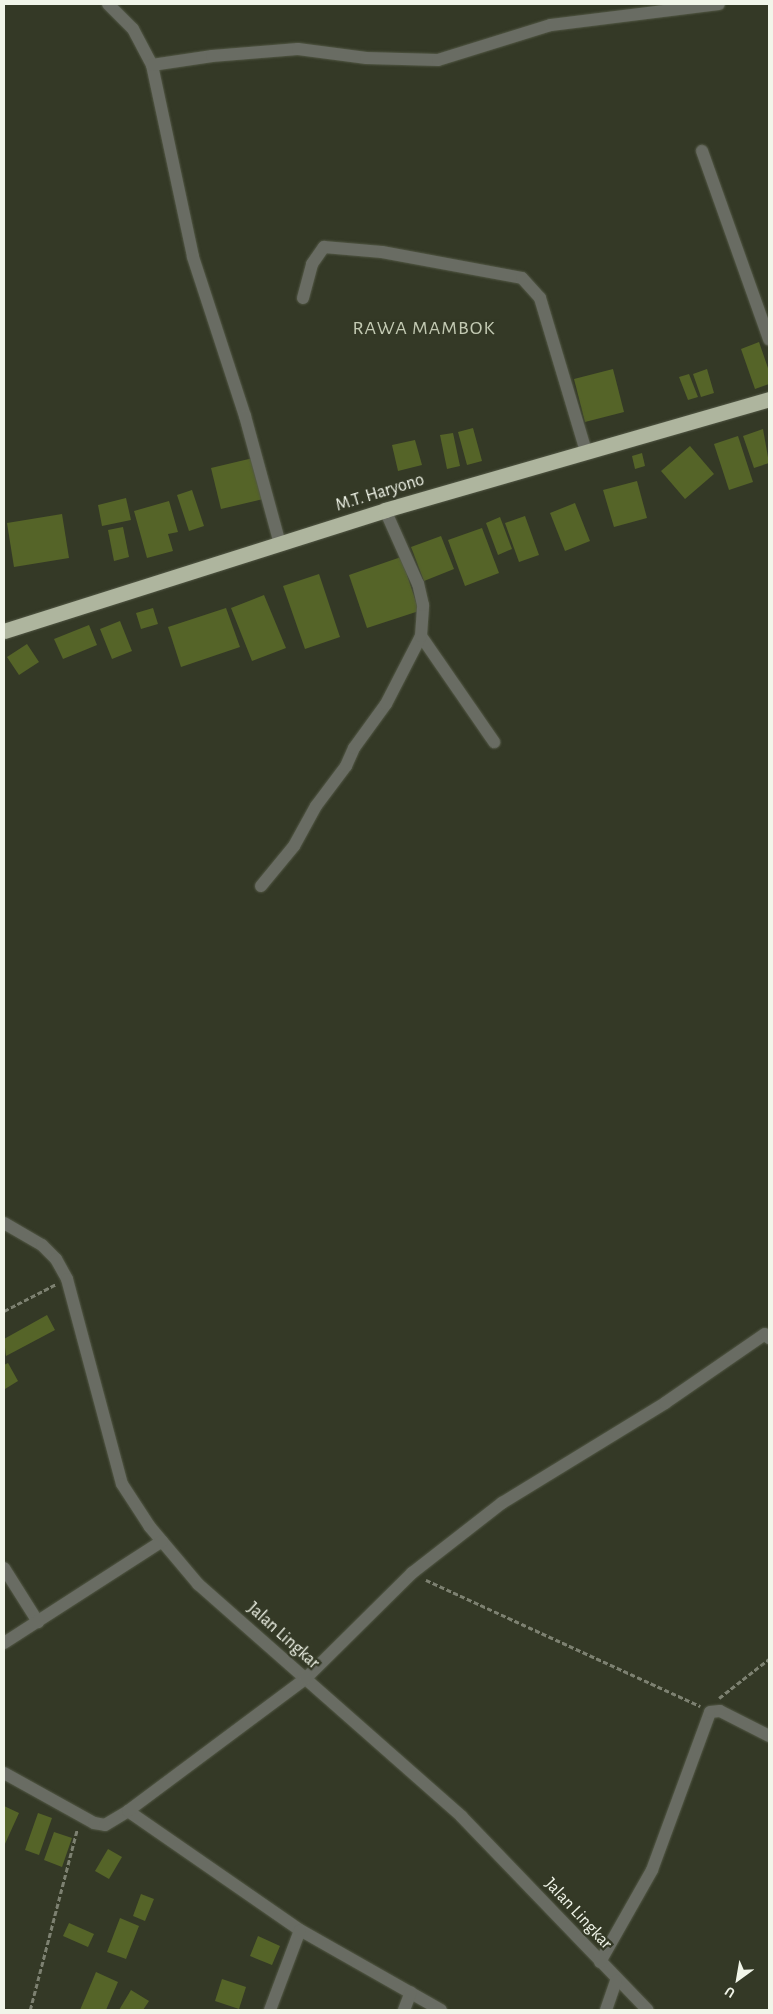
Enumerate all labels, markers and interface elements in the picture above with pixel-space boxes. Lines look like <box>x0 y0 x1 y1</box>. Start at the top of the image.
district label: RAWA MAMBOK <box>351 316 497 340</box>
street label: M.T. Haryono <box>333 469 427 517</box>
street label: Jalan Lingkar <box>242 1598 324 1674</box>
street label: Jalan Lingkar <box>539 1874 617 1954</box>
north arrow <box>713 1954 763 2004</box>
text: U <box>723 1983 738 2000</box>

